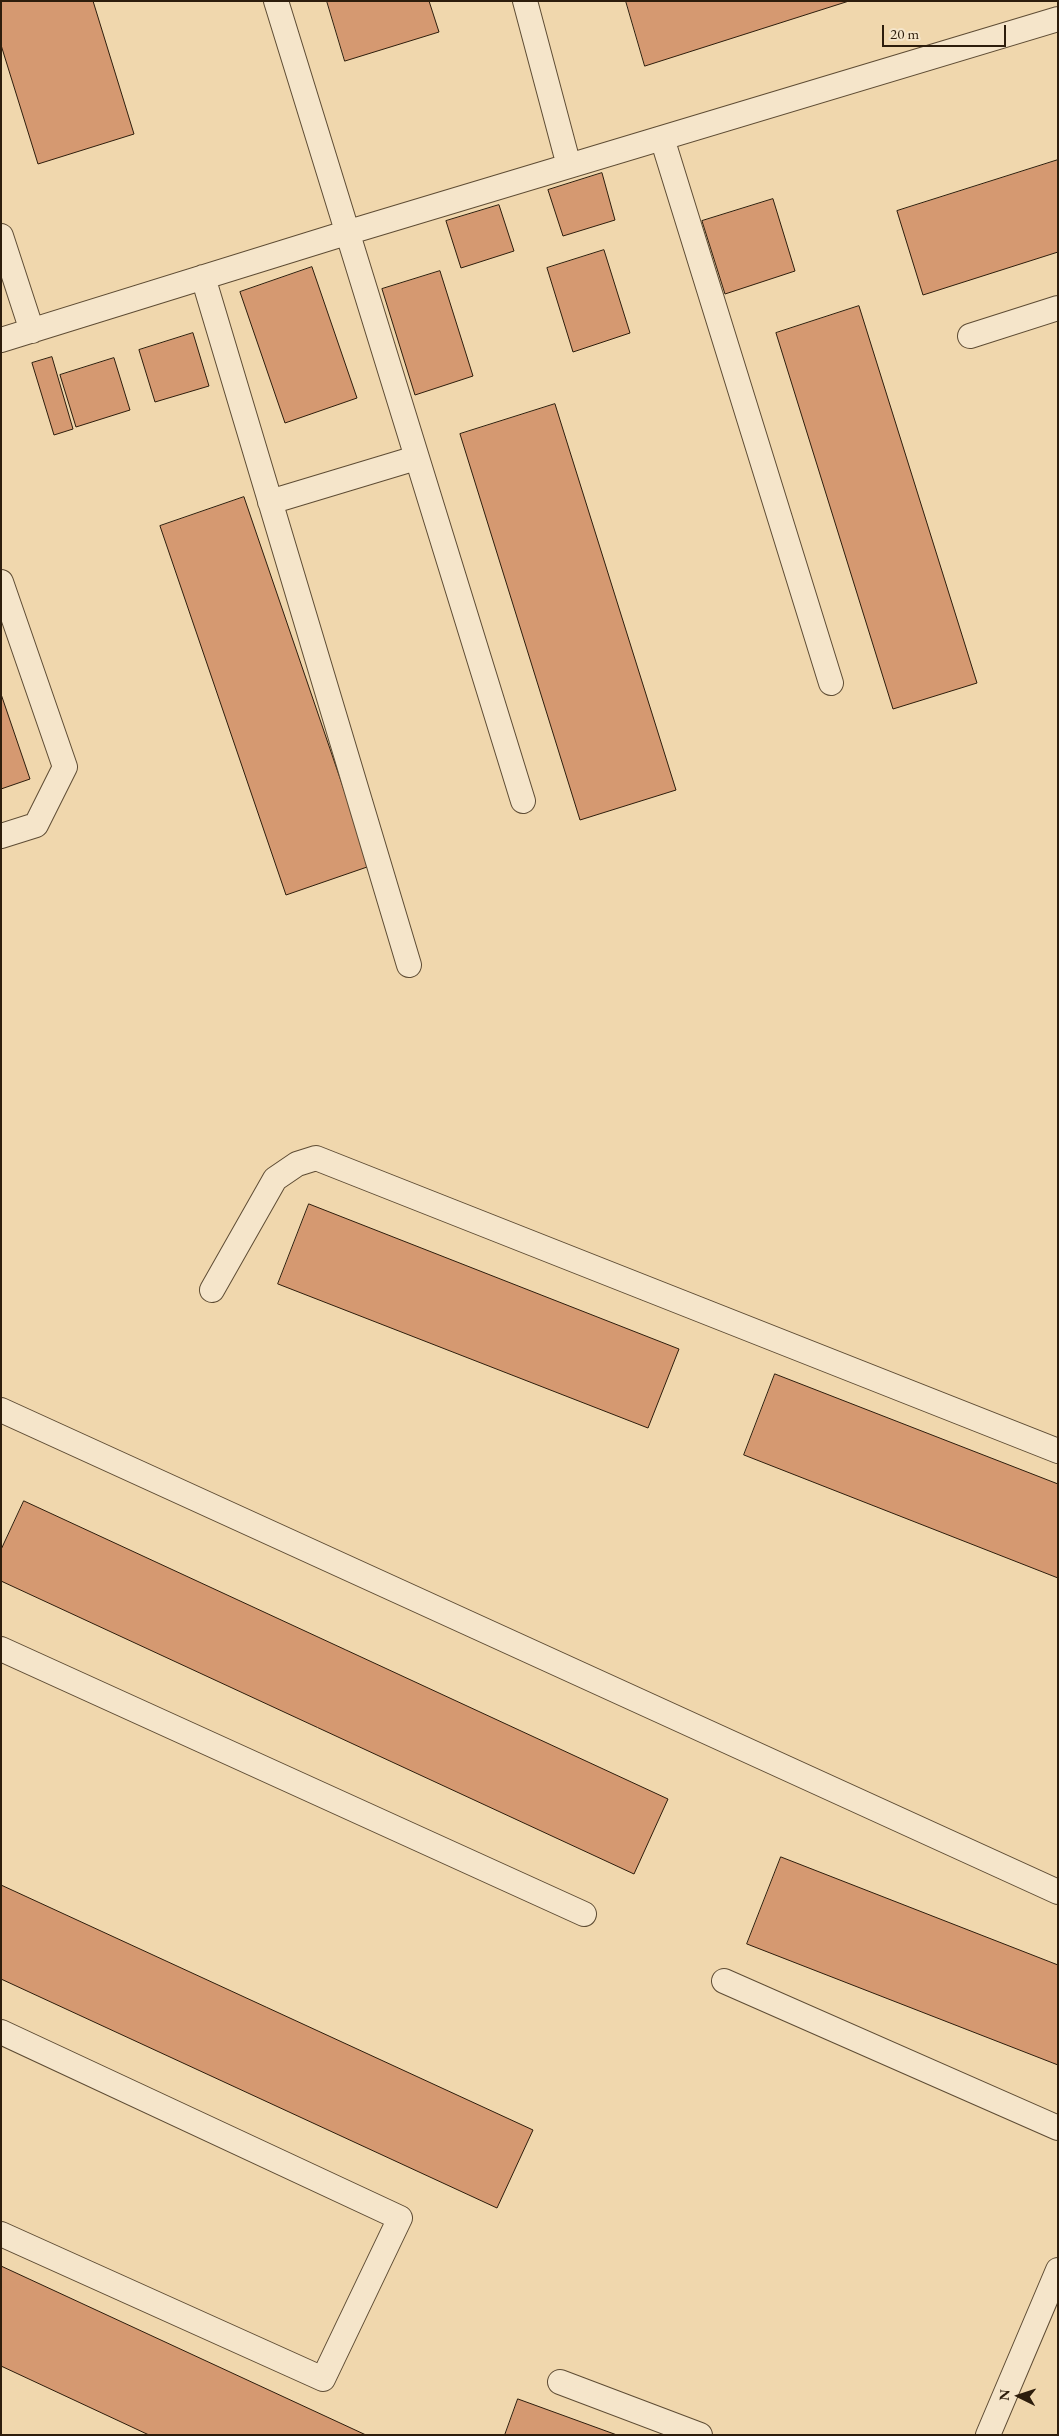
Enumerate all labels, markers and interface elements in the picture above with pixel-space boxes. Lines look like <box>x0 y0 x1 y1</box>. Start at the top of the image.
scale bar <box>884 15 1008 47</box>
text: 20 m <box>890 24 919 43</box>
north arrow <box>994 2371 1044 2421</box>
text: N <box>995 2389 1013 2401</box>

